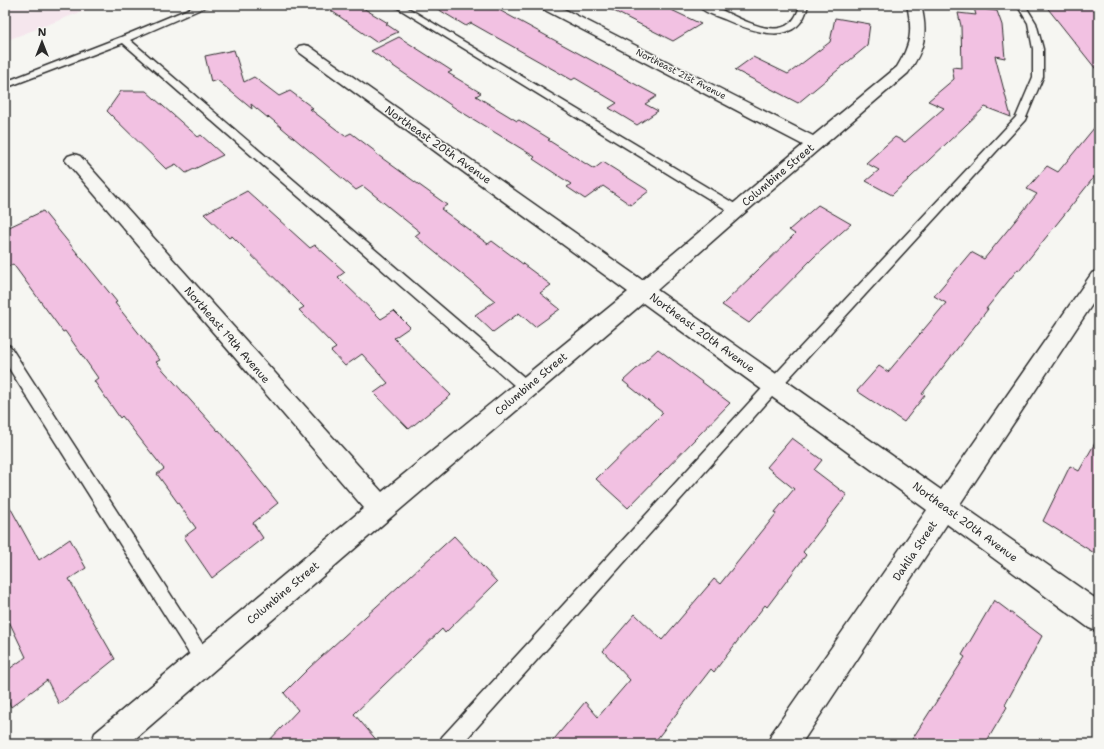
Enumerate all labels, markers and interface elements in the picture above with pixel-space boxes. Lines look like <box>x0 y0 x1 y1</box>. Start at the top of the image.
north arrow <box>22 22 62 62</box>
text: N <box>38 25 47 40</box>
street label: Northeast 21st Avenue <box>634 46 728 102</box>
street label: Northeast 20th Avenue <box>382 102 494 188</box>
street label: Columbine Street <box>739 140 818 210</box>
street label: Northeast 19th Avenue <box>181 283 273 387</box>
street label: Northeast 20th Avenue <box>646 290 758 376</box>
street label: Columbine Street <box>492 349 571 419</box>
street label: Northeast 20th Avenue <box>909 479 1021 565</box>
street label: Dahlia Street <box>889 518 941 584</box>
street label: Columbine Street <box>244 558 323 628</box>

